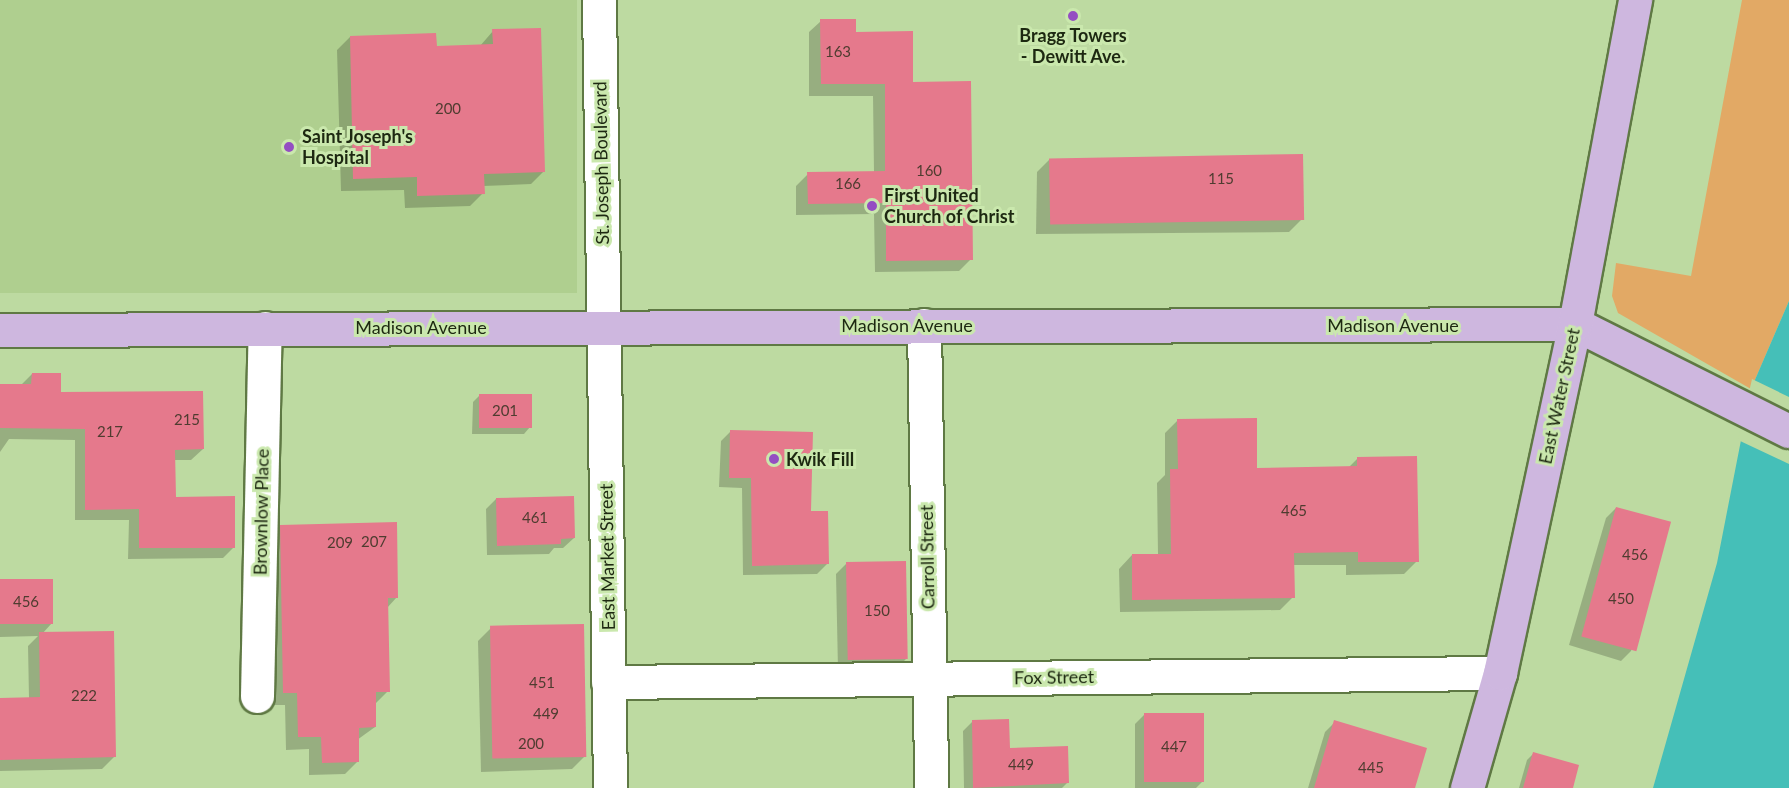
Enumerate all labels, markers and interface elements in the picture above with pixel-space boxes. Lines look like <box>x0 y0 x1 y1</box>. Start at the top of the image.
marker: Bragg Towers - Dewitt Ave. <box>1066 9 1080 23</box>
place label: Bragg Towers - Dewitt Ave. <box>1019 25 1127 68</box>
house number: 163 <box>825 43 851 61</box>
street label: St. Joseph Boulevard <box>589 81 613 245</box>
house number: 200 <box>435 100 461 118</box>
place label: Saint Joseph's Hospital <box>302 126 413 168</box>
marker: Saint Joseph's Hospital <box>280 138 298 156</box>
house number: 160 <box>916 162 942 180</box>
house number: 115 <box>1208 170 1234 188</box>
house number: 166 <box>835 175 861 193</box>
place label: First United Church of Christ <box>884 185 1015 228</box>
marker: First United Church of Christ <box>865 199 879 213</box>
street label: Madison Avenue <box>841 314 973 336</box>
street label: Madison Avenue <box>1327 314 1459 336</box>
street label: Madison Avenue <box>355 316 487 338</box>
street label: East Water Street <box>1534 326 1584 466</box>
house number: 201 <box>492 402 518 420</box>
house number: 215 <box>174 411 200 429</box>
house number: 217 <box>97 423 123 441</box>
street label: Brownlow Place <box>249 448 273 576</box>
place label: Kwik Fill <box>786 448 854 470</box>
marker: Kwik Fill <box>767 452 781 466</box>
street label: East Market Street <box>595 484 619 630</box>
house number: 465 <box>1281 502 1307 520</box>
street label: Carroll Street <box>915 505 939 609</box>
house number: 461 <box>522 509 548 527</box>
house number: 207 <box>361 533 387 551</box>
house number: 209 <box>327 534 353 552</box>
house number: 456 <box>1622 546 1648 564</box>
house number: 450 <box>1608 590 1634 608</box>
house number: 456 <box>13 593 39 611</box>
house number: 150 <box>864 602 890 620</box>
street label: Fox Street <box>1014 666 1094 688</box>
house number: 451 <box>529 674 555 692</box>
house number: 222 <box>71 687 97 705</box>
house number: 449 <box>533 705 559 723</box>
house number: 200 <box>518 735 544 753</box>
house number: 447 <box>1161 738 1187 756</box>
house number: 449 <box>1008 756 1034 774</box>
house number: 445 <box>1358 759 1384 777</box>

